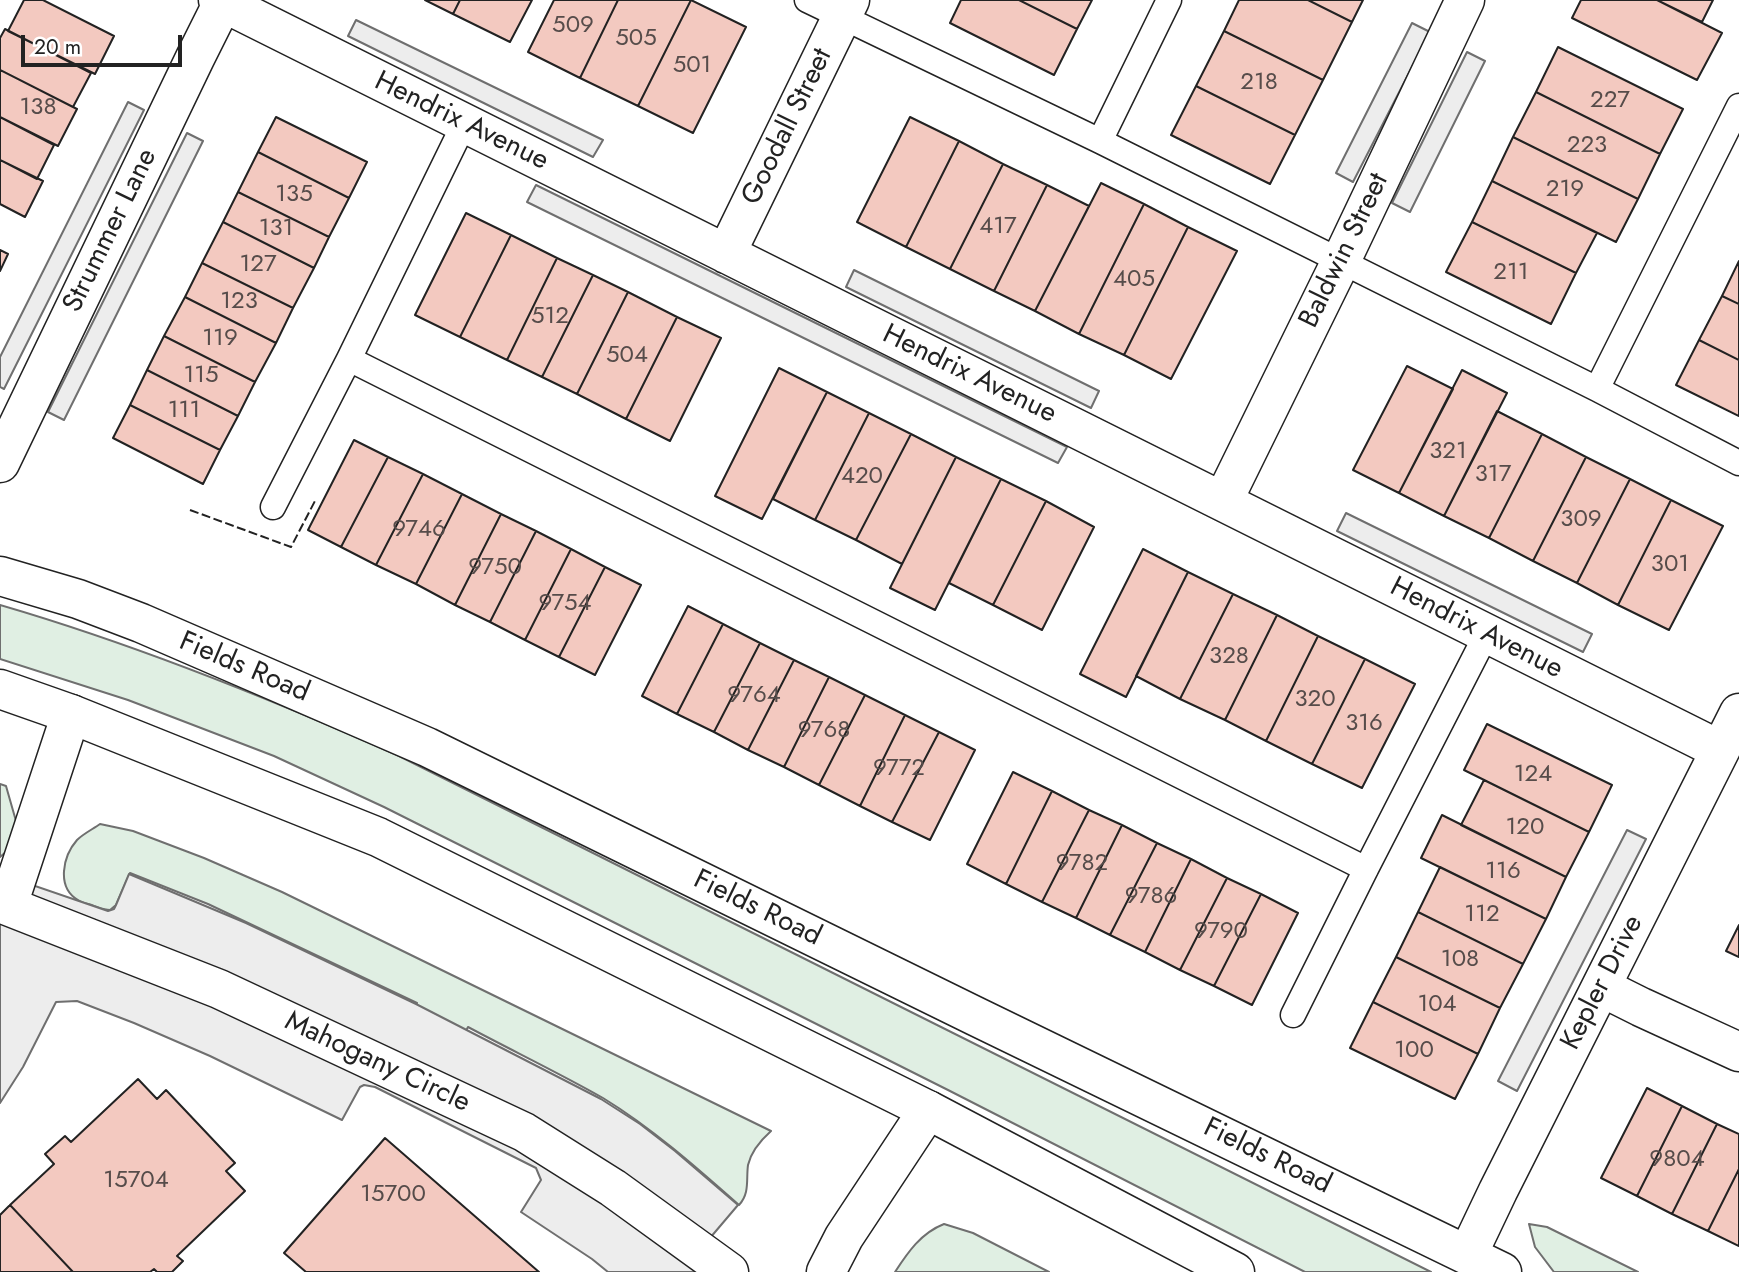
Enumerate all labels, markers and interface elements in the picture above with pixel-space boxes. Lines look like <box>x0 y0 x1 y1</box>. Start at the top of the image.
house number: 509 <box>552 12 594 40</box>
scale bar <box>24 21 186 65</box>
house number: 505 <box>615 25 657 53</box>
text: 20 m <box>34 32 81 62</box>
street label: Goodall Street <box>736 43 840 211</box>
house number: 501 <box>673 52 711 80</box>
street label: Hendrix Avenue <box>369 65 553 179</box>
house number: 218 <box>1240 69 1278 97</box>
house number: 227 <box>1590 87 1630 115</box>
house number: 138 <box>19 94 57 122</box>
house number: 223 <box>1567 132 1607 160</box>
street label: Strummer Lane <box>57 144 165 318</box>
street label: Baldwin Street <box>1293 168 1397 334</box>
house number: 219 <box>1546 176 1584 204</box>
house number: 135 <box>275 181 313 209</box>
house number: 417 <box>979 213 1017 241</box>
house number: 131 <box>259 215 293 243</box>
house number: 127 <box>239 251 277 279</box>
house number: 211 <box>1493 259 1529 287</box>
house number: 405 <box>1113 266 1155 294</box>
house number: 123 <box>220 288 258 316</box>
house number: 512 <box>531 303 569 331</box>
street label: Hendrix Avenue <box>877 318 1061 432</box>
house number: 119 <box>202 325 238 353</box>
house number: 504 <box>606 342 648 370</box>
house number: 115 <box>183 362 219 390</box>
house number: 111 <box>168 397 200 425</box>
house number: 321 <box>1429 438 1467 466</box>
house number: 317 <box>1475 461 1511 489</box>
house number: 420 <box>841 463 883 491</box>
house number: 309 <box>1560 506 1602 534</box>
house number: 9746 <box>392 516 446 544</box>
house number: 301 <box>1651 551 1689 579</box>
house number: 9750 <box>468 554 522 582</box>
street label: Hendrix Avenue <box>1384 571 1568 687</box>
house number: 9754 <box>538 590 592 618</box>
street label: Fields Road <box>174 626 314 710</box>
house number: 328 <box>1209 643 1249 671</box>
house number: 9764 <box>727 682 781 710</box>
house number: 320 <box>1294 686 1336 714</box>
house number: 316 <box>1345 710 1383 738</box>
house number: 9768 <box>798 717 850 745</box>
house number: 9772 <box>873 755 925 783</box>
house number: 124 <box>1514 761 1552 789</box>
house number: 120 <box>1506 814 1544 842</box>
house number: 9782 <box>1056 850 1108 878</box>
house number: 116 <box>1485 858 1521 886</box>
street label: Fields Road <box>688 864 826 954</box>
house number: 9786 <box>1125 883 1177 911</box>
house number: 112 <box>1464 901 1500 929</box>
street label: Kepler Drive <box>1555 910 1651 1056</box>
house number: 9790 <box>1194 918 1248 946</box>
house number: 108 <box>1441 946 1479 974</box>
house number: 104 <box>1417 991 1457 1019</box>
street label: Mahogany Circle <box>279 1005 475 1121</box>
house number: 100 <box>1394 1037 1434 1065</box>
street label: Fields Road <box>1198 1112 1336 1202</box>
house number: 9804 <box>1649 1146 1705 1174</box>
house number: 15704 <box>103 1167 169 1195</box>
house number: 15700 <box>360 1181 426 1209</box>

